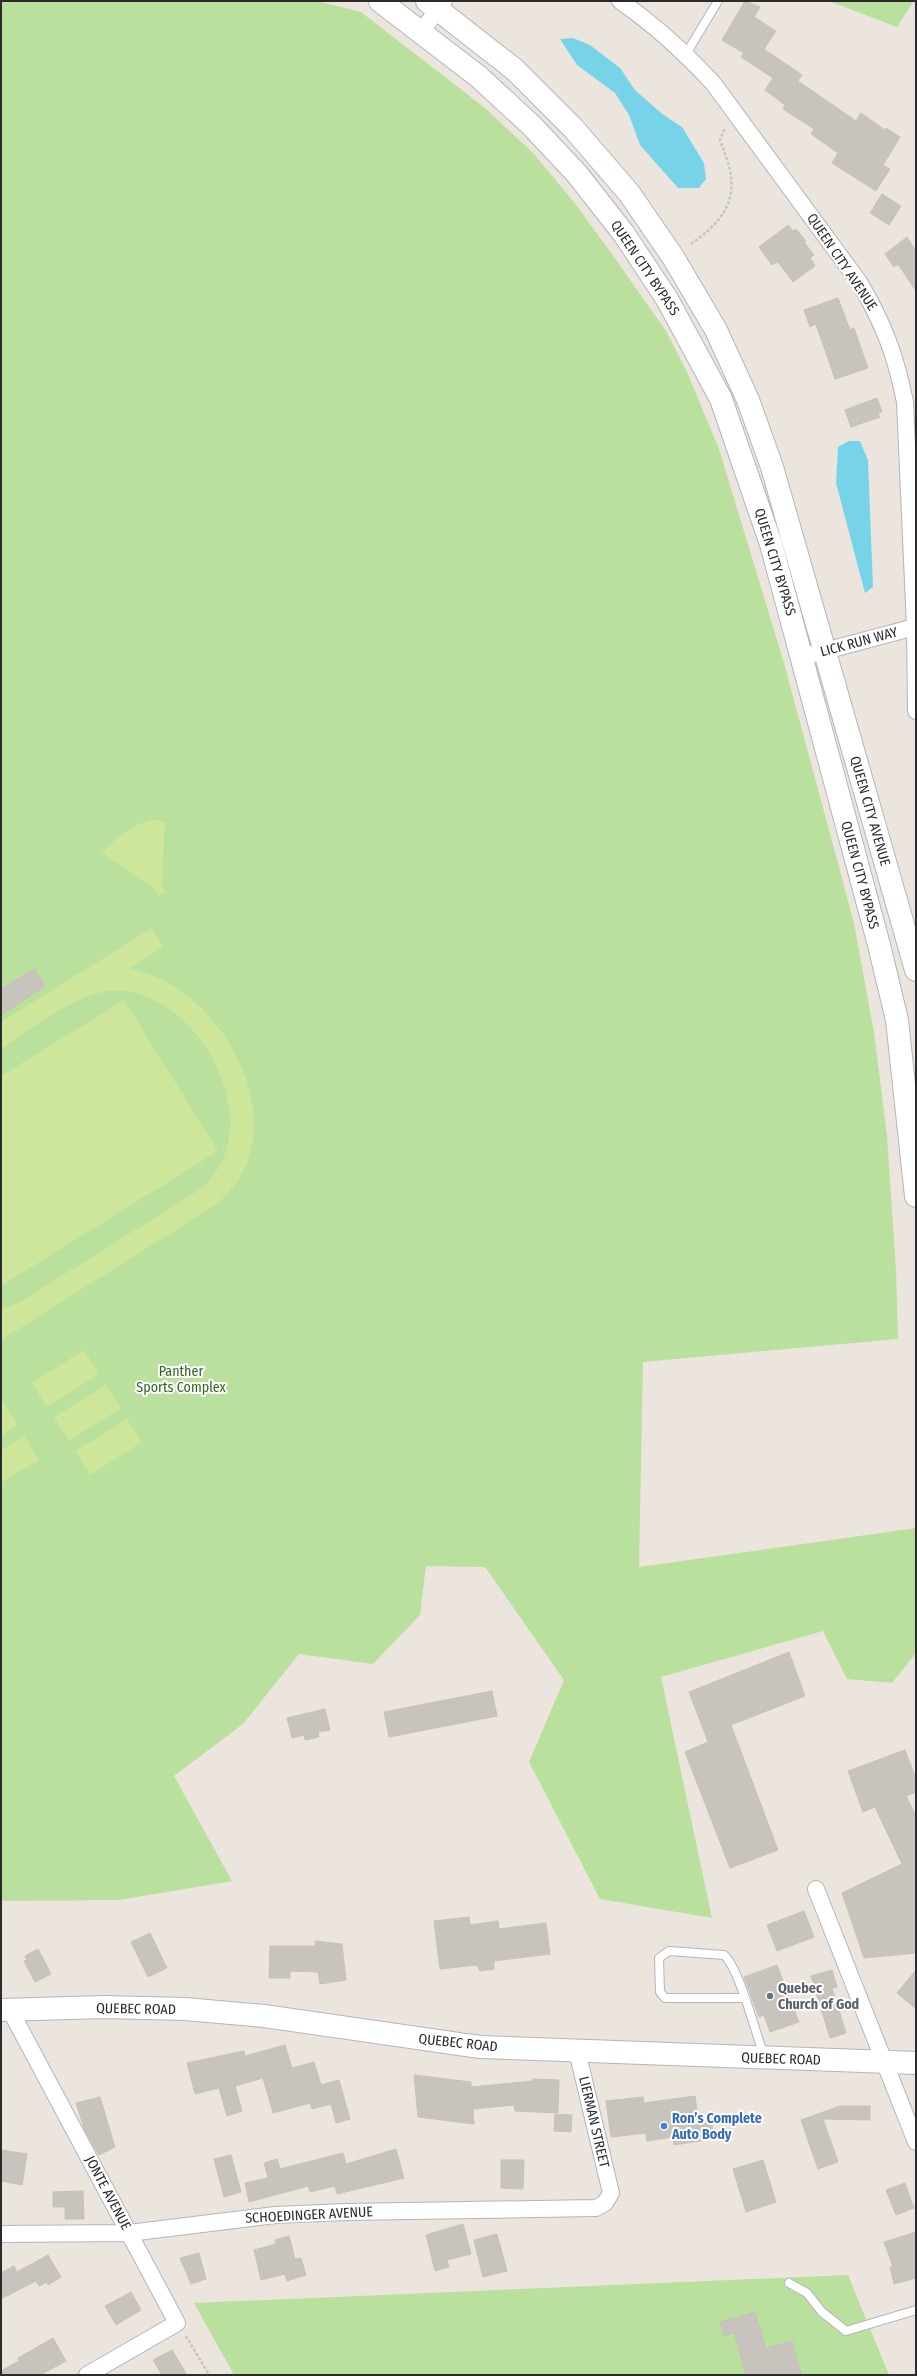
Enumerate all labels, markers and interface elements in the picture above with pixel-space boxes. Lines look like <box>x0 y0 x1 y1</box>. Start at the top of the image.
street label: QUEEN CITY AVENUE <box>803 210 881 314</box>
street label: QUEEN CITY BYPASS <box>607 217 683 319</box>
street label: QUEEN CITY BYPASS <box>751 506 799 618</box>
street label: LICK RUN WAY <box>818 624 900 660</box>
street label: QUEEN CITY AVENUE <box>846 754 894 868</box>
street label: QUEEN CITY BYPASS <box>837 819 883 931</box>
park label: Panther Sports Complex <box>136 1363 227 1396</box>
place label: Quebec Church of God <box>778 1980 859 2013</box>
marker: Quebec Church of God <box>765 1991 775 2001</box>
street label: QUEBEC ROAD <box>96 2000 176 2018</box>
street label: QUEBEC ROAD <box>417 2030 499 2056</box>
street label: QUEBEC ROAD <box>741 2049 821 2069</box>
street label: LIERMAN STREET <box>575 2075 613 2170</box>
place label: Ron’s Complete Auto Body <box>671 2110 762 2143</box>
marker: Ron’s Complete Auto Body <box>659 2121 669 2131</box>
street label: JONTE AVENUE <box>81 2153 135 2233</box>
street label: SCHOEDINGER AVENUE <box>245 2203 374 2227</box>

